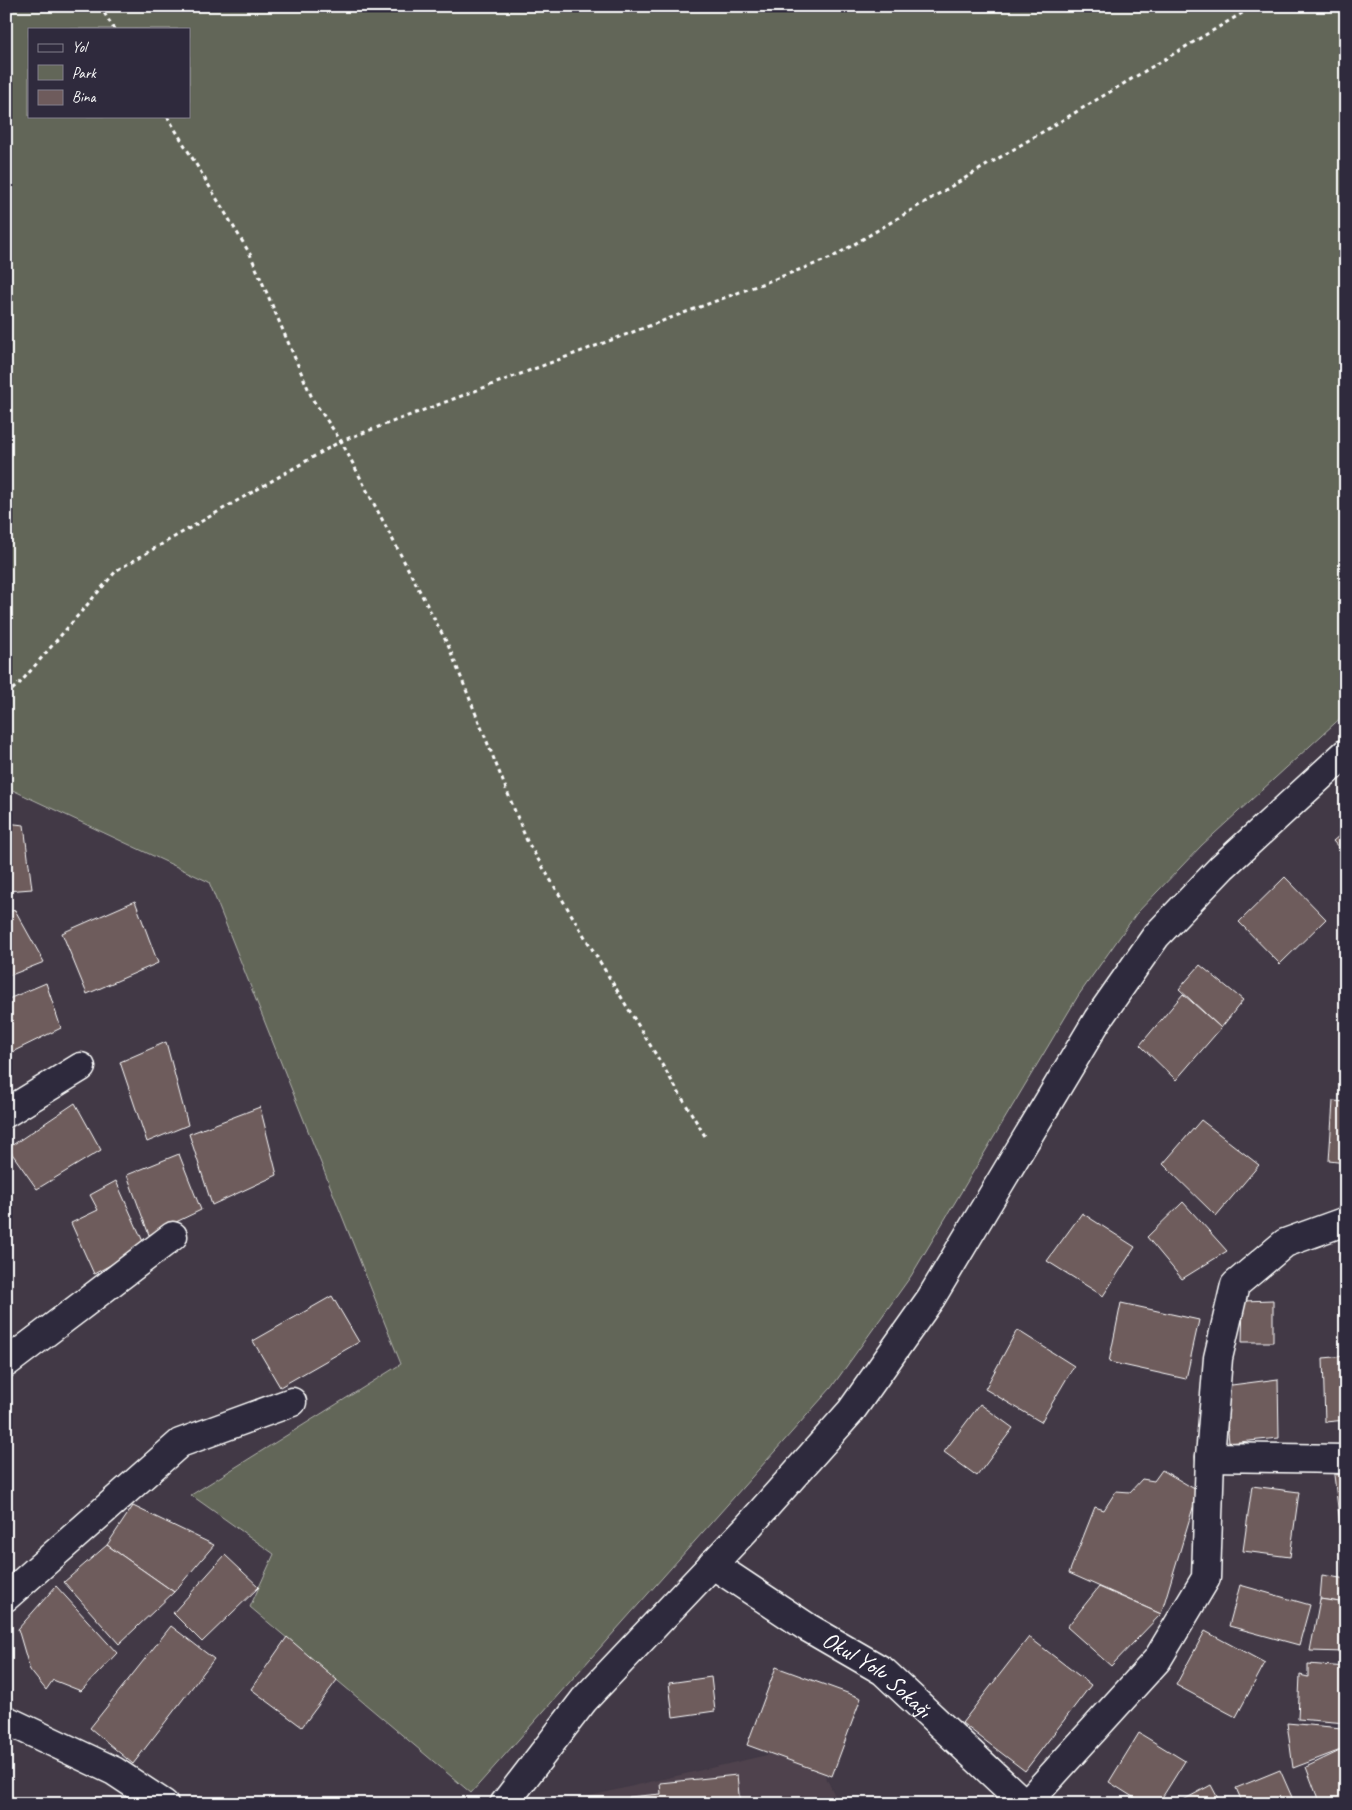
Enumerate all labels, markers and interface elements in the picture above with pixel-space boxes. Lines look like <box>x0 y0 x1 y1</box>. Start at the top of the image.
legend <box>28 28 190 118</box>
text: Yol <box>72 38 89 57</box>
text: Park <box>72 64 97 83</box>
text: Bina <box>72 88 97 107</box>
street label: Okul Yolu Sokağı <box>817 1624 940 1725</box>

